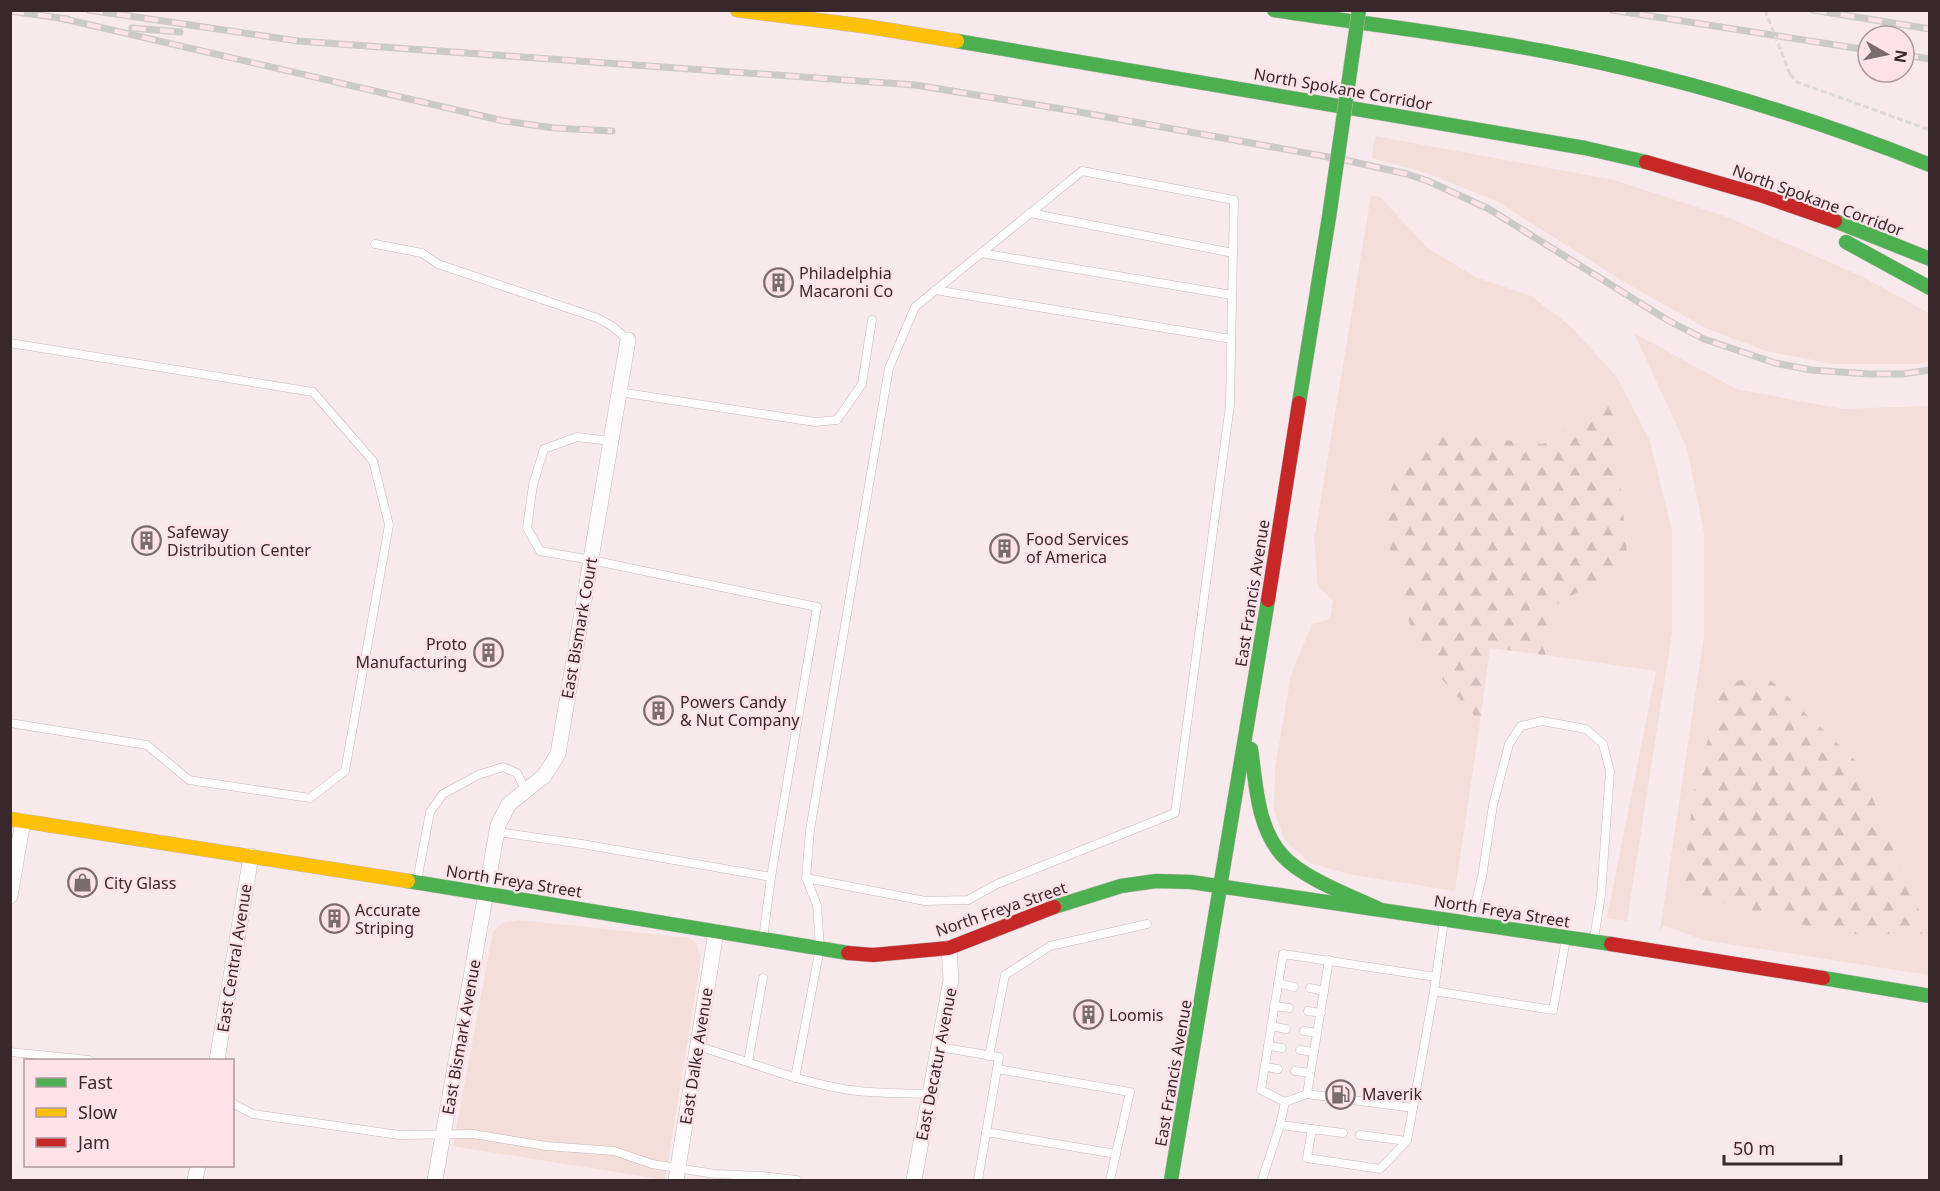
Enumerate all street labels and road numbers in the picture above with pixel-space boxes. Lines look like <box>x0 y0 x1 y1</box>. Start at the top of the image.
street label: North Spokane Corridor <box>1252 63 1434 116</box>
street label: North Spokane Corridor <box>1729 159 1907 241</box>
street label: East Francis Avenue <box>1230 518 1274 668</box>
street label: East Bismark Court <box>556 555 602 700</box>
street label: North Freya Street <box>444 859 584 903</box>
street label: North Freya Street <box>932 876 1070 942</box>
street label: East Central Avenue <box>211 882 257 1034</box>
street label: North Freya Street <box>1432 889 1572 933</box>
street label: East Bismark Avenue <box>437 958 485 1116</box>
street label: East Dalke Avenue <box>674 986 718 1126</box>
street label: East Decatur Avenue <box>910 986 962 1142</box>
street label: East Francis Avenue <box>1149 998 1197 1148</box>

